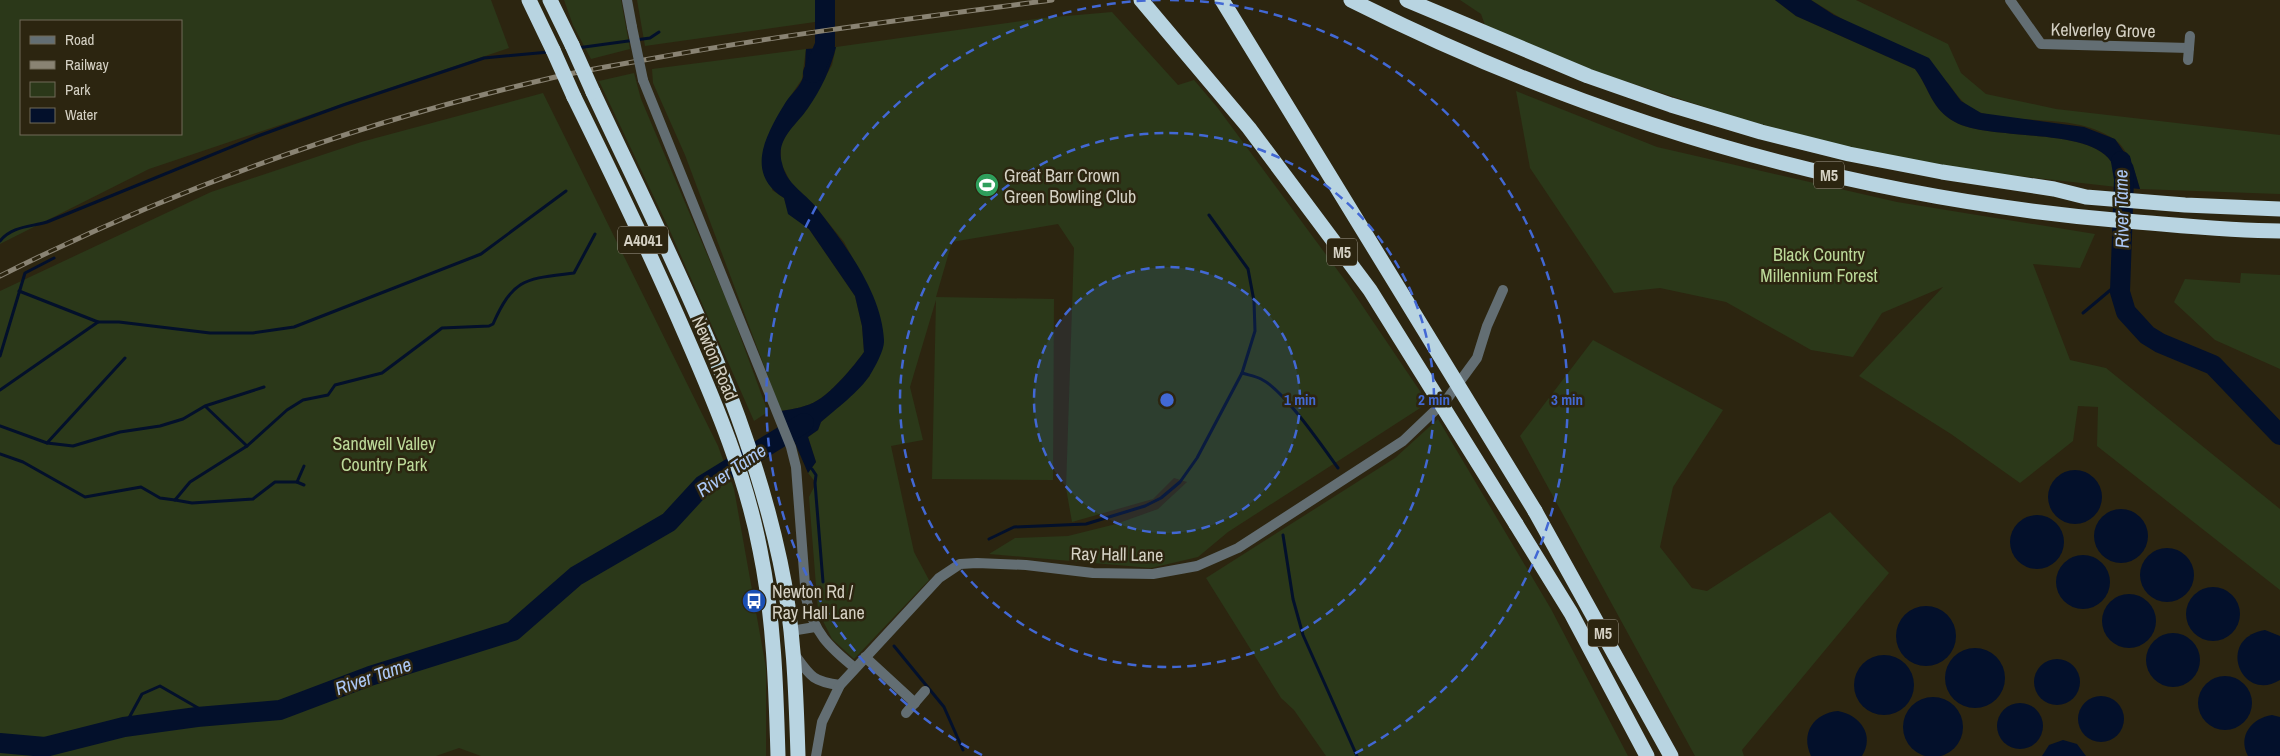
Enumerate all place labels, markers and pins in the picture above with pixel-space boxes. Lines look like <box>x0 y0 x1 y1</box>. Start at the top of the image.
place label: Great Barr Crown Green Bowling Club <box>1004 163 1136 209</box>
sports icon: Great Barr Crown Green Bowling Club <box>974 172 1000 198</box>
centre of rings <box>1158 391 1176 409</box>
place label: Newton Rd / Ray Hall Lane <box>772 579 865 625</box>
bus stop icon: Newton Rd / Ray Hall Lane <box>741 588 767 614</box>

